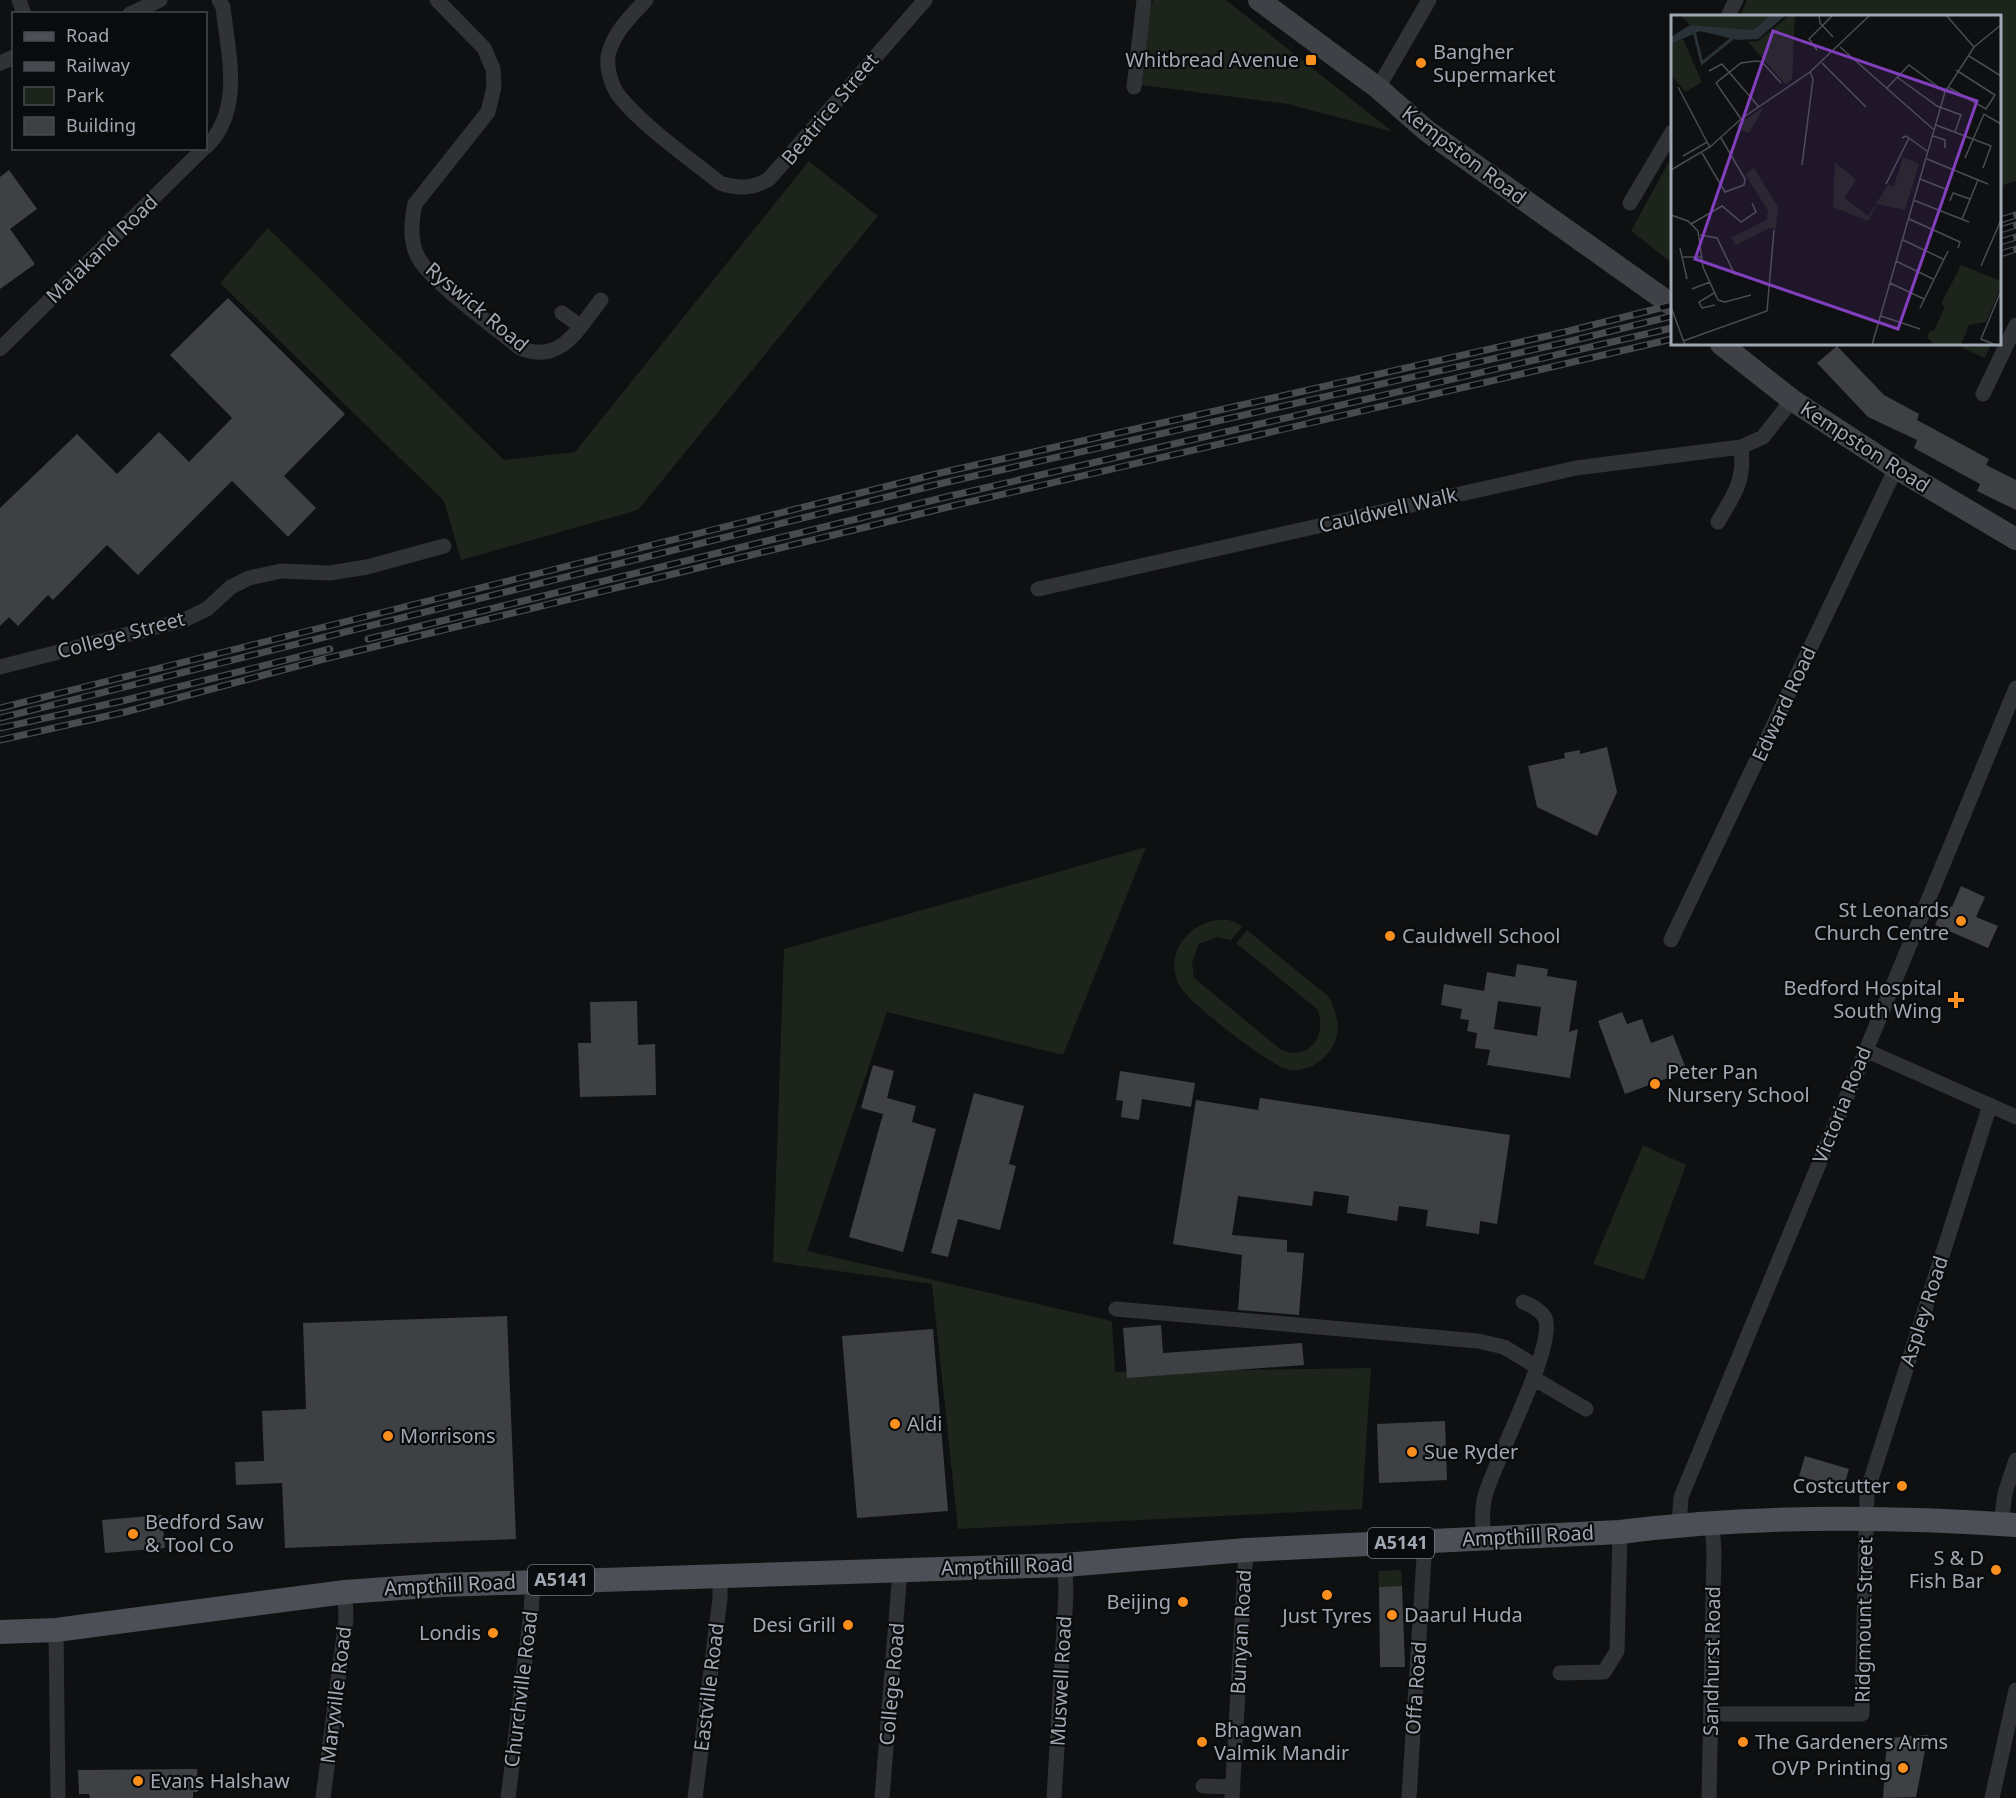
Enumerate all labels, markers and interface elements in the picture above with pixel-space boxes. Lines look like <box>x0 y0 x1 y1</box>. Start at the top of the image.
legend <box>12 12 207 150</box>
inset map <box>1671 15 2001 345</box>
text: Road <box>66 23 109 47</box>
place label: Bangher Supermarket <box>1433 38 1556 88</box>
place label: Whitbread Avenue <box>1125 46 1299 73</box>
street label: Beatrice Street <box>775 47 884 170</box>
text: Railway <box>66 53 131 77</box>
marker: Whitbread Avenue <box>1304 53 1318 67</box>
marker: Bangher Supermarket <box>1414 56 1428 70</box>
text: Park <box>66 83 104 107</box>
street label: Kempston Road <box>1397 99 1532 210</box>
text: Building <box>66 113 136 137</box>
street label: Malakand Road <box>40 188 163 309</box>
street label: Ryswick Road <box>420 256 535 358</box>
street label: Kempston Road <box>1795 395 1935 499</box>
street label: Cauldwell Walk <box>1316 480 1460 539</box>
street label: College Street <box>54 605 188 665</box>
street label: Edward Road <box>1745 642 1822 766</box>
place label: St Leonards Church Centre <box>1814 896 1949 946</box>
marker: St Leonards Church Centre <box>1954 914 1968 928</box>
place label: Cauldwell School <box>1402 922 1561 949</box>
marker: Cauldwell School <box>1383 929 1397 943</box>
place label: Bedford Hospital South Wing <box>1784 974 1942 1024</box>
marker: Bedford Hospital South Wing <box>1947 991 1965 1009</box>
street label: Victoria Road <box>1806 1042 1877 1167</box>
place label: Peter Pan Nursery School <box>1667 1058 1810 1108</box>
marker: Peter Pan Nursery School <box>1648 1077 1662 1091</box>
street label: Aspley Road <box>1893 1252 1954 1369</box>
place label: Aldi <box>907 1410 942 1437</box>
marker: Aldi <box>888 1417 902 1431</box>
place label: Morrisons <box>400 1422 496 1449</box>
marker: Morrisons <box>381 1429 395 1443</box>
place label: Sue Ryder <box>1424 1438 1518 1465</box>
marker: Sue Ryder <box>1405 1445 1419 1459</box>
place label: Costcutter <box>1793 1472 1890 1499</box>
marker: Costcutter <box>1895 1479 1909 1493</box>
place label: Bedford Saw & Tool Co <box>145 1508 264 1558</box>
street label: Ampthill Road <box>1461 1519 1595 1552</box>
marker: Bedford Saw & Tool Co <box>126 1527 140 1541</box>
road number: A5141 <box>1368 1528 1434 1558</box>
street label: Ridgmount Street <box>1849 1537 1878 1703</box>
place label: S & D Fish Bar <box>1909 1544 1984 1594</box>
street label: Ampthill Road <box>940 1550 1073 1581</box>
marker: S & D Fish Bar <box>1989 1563 2003 1577</box>
road number: A5141 <box>528 1565 594 1595</box>
street label: Ampthill Road <box>383 1568 517 1601</box>
street label: Bunyan Road <box>1224 1569 1257 1695</box>
street label: Sandhurst Road <box>1697 1586 1726 1736</box>
place label: Beijing <box>1107 1588 1171 1615</box>
marker: Just Tyres <box>1320 1588 1334 1602</box>
marker: Beijing <box>1176 1595 1190 1609</box>
place label: Daarul Huda <box>1404 1601 1523 1628</box>
place label: Just Tyres <box>1280 1602 1372 1629</box>
marker: Daarul Huda <box>1385 1608 1399 1622</box>
street label: Churchville Road <box>498 1609 543 1769</box>
place label: Desi Grill <box>752 1611 836 1638</box>
street label: Muswell Road <box>1044 1615 1077 1747</box>
marker: Desi Grill <box>841 1618 855 1632</box>
place label: Londis <box>419 1619 481 1646</box>
street label: Eastville Road <box>687 1621 730 1753</box>
street label: College Road <box>873 1621 910 1746</box>
street label: Maryville Road <box>314 1625 357 1765</box>
marker: Londis <box>486 1626 500 1640</box>
street label: Offa Road <box>1399 1640 1432 1736</box>
place label: Bhagwan Valmik Mandir <box>1214 1716 1349 1766</box>
place label: The Gardeners Arms <box>1755 1728 1948 1755</box>
marker: Bhagwan Valmik Mandir <box>1195 1735 1209 1749</box>
marker: The Gardeners Arms <box>1736 1735 1750 1749</box>
place label: OVP Printing <box>1771 1754 1891 1781</box>
marker: OVP Printing <box>1896 1761 1910 1775</box>
place label: Evans Halshaw <box>150 1767 290 1794</box>
marker: Evans Halshaw <box>131 1774 145 1788</box>

